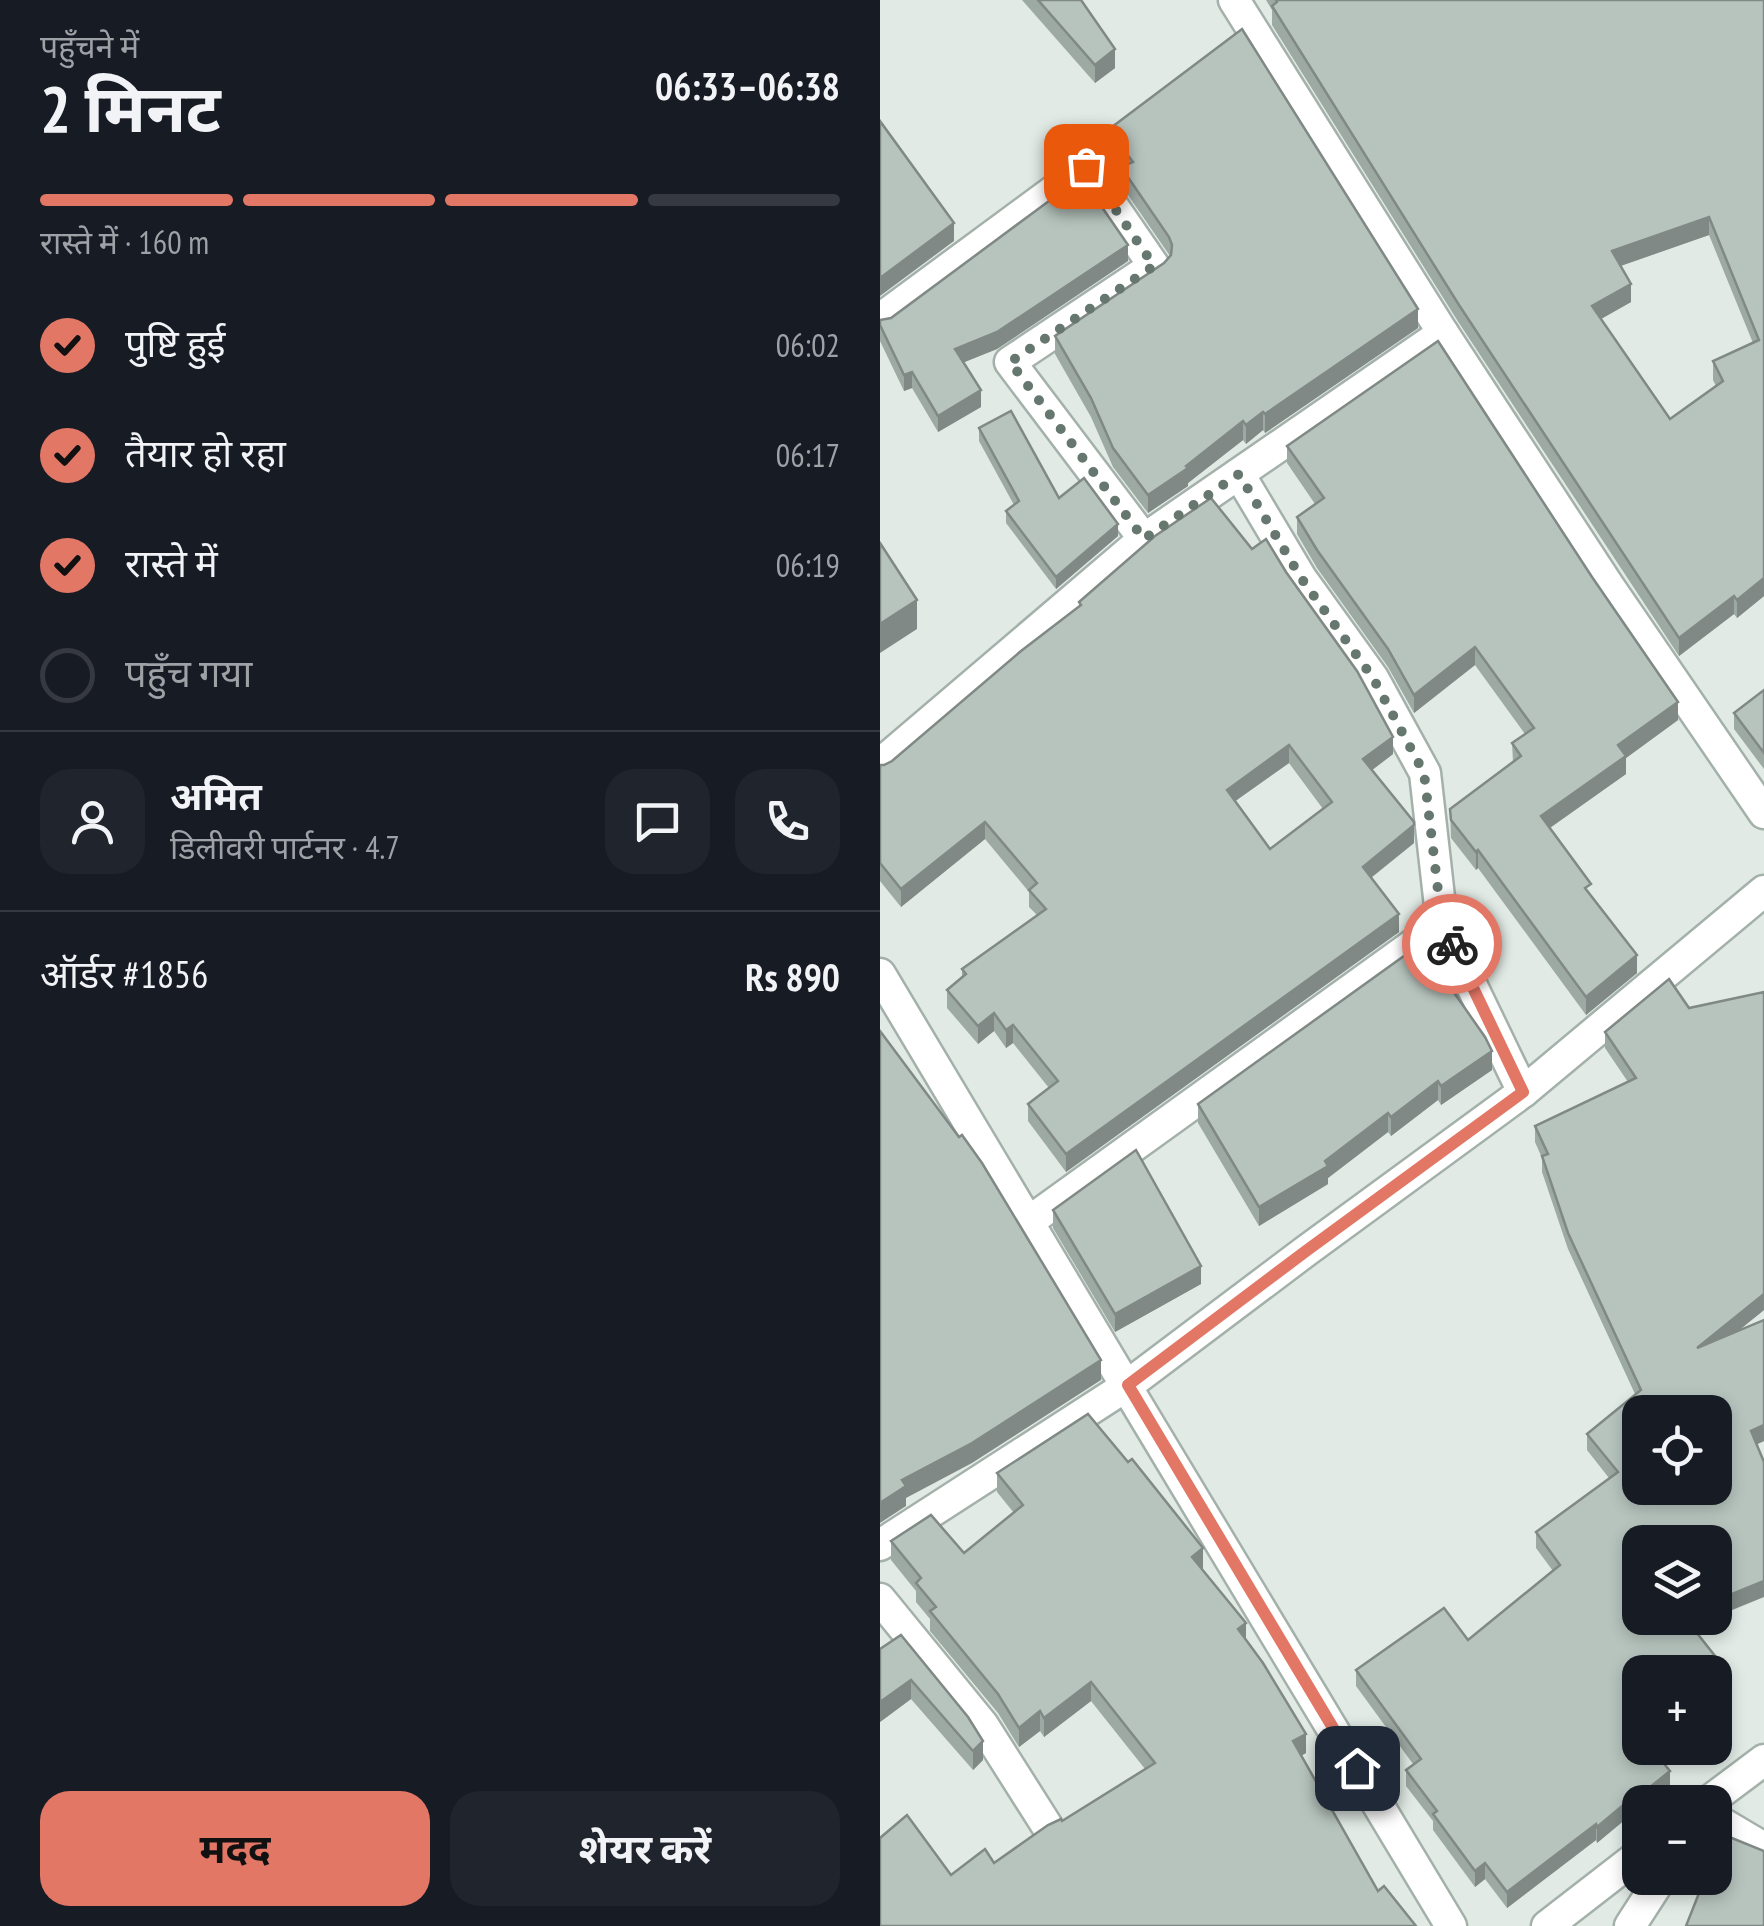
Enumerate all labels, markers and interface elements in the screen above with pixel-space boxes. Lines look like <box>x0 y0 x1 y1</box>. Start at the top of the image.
text: पहुँचने में <box>40 25 139 67</box>
text: 06:33–06:38 <box>655 61 840 110</box>
text: 2 मिनट <box>40 66 221 150</box>
pin <box>1044 124 1129 209</box>
icon: bag <box>1059 139 1114 194</box>
text: रास्ते में · 160 m <box>40 221 209 263</box>
icon: check <box>40 318 95 373</box>
text: पुष्टि हुई <box>125 318 226 367</box>
text: 06:02 <box>776 324 840 366</box>
icon: check <box>40 428 95 483</box>
text: तैयार हो रहा <box>125 428 286 477</box>
text: 06:17 <box>776 434 840 476</box>
icon: check <box>40 538 95 593</box>
text: रास्ते में <box>125 538 218 587</box>
text: 06:19 <box>776 544 840 586</box>
text: पहुँच गया <box>125 648 252 697</box>
button: person <box>40 769 145 874</box>
button: chat <box>605 769 710 874</box>
button: phone <box>735 769 840 874</box>
text: अमित <box>170 771 262 820</box>
text: डिलीवरी पार्टनर · 4.7 <box>170 826 400 868</box>
courier <box>1402 894 1502 994</box>
icon: bike <box>1425 917 1480 972</box>
text: ऑर्डर #1856 <box>40 949 208 998</box>
text: Rs 890 <box>745 952 840 1001</box>
map controls <box>1622 1395 1732 1895</box>
button: locate <box>1622 1395 1732 1505</box>
button: layers <box>1622 1525 1732 1635</box>
button: + <box>1622 1655 1732 1765</box>
pin <box>1315 1726 1400 1811</box>
icon: home <box>1330 1741 1385 1796</box>
button: − <box>1622 1785 1732 1895</box>
button: मदद <box>40 1791 430 1906</box>
button: शेयर करें <box>450 1791 840 1906</box>

